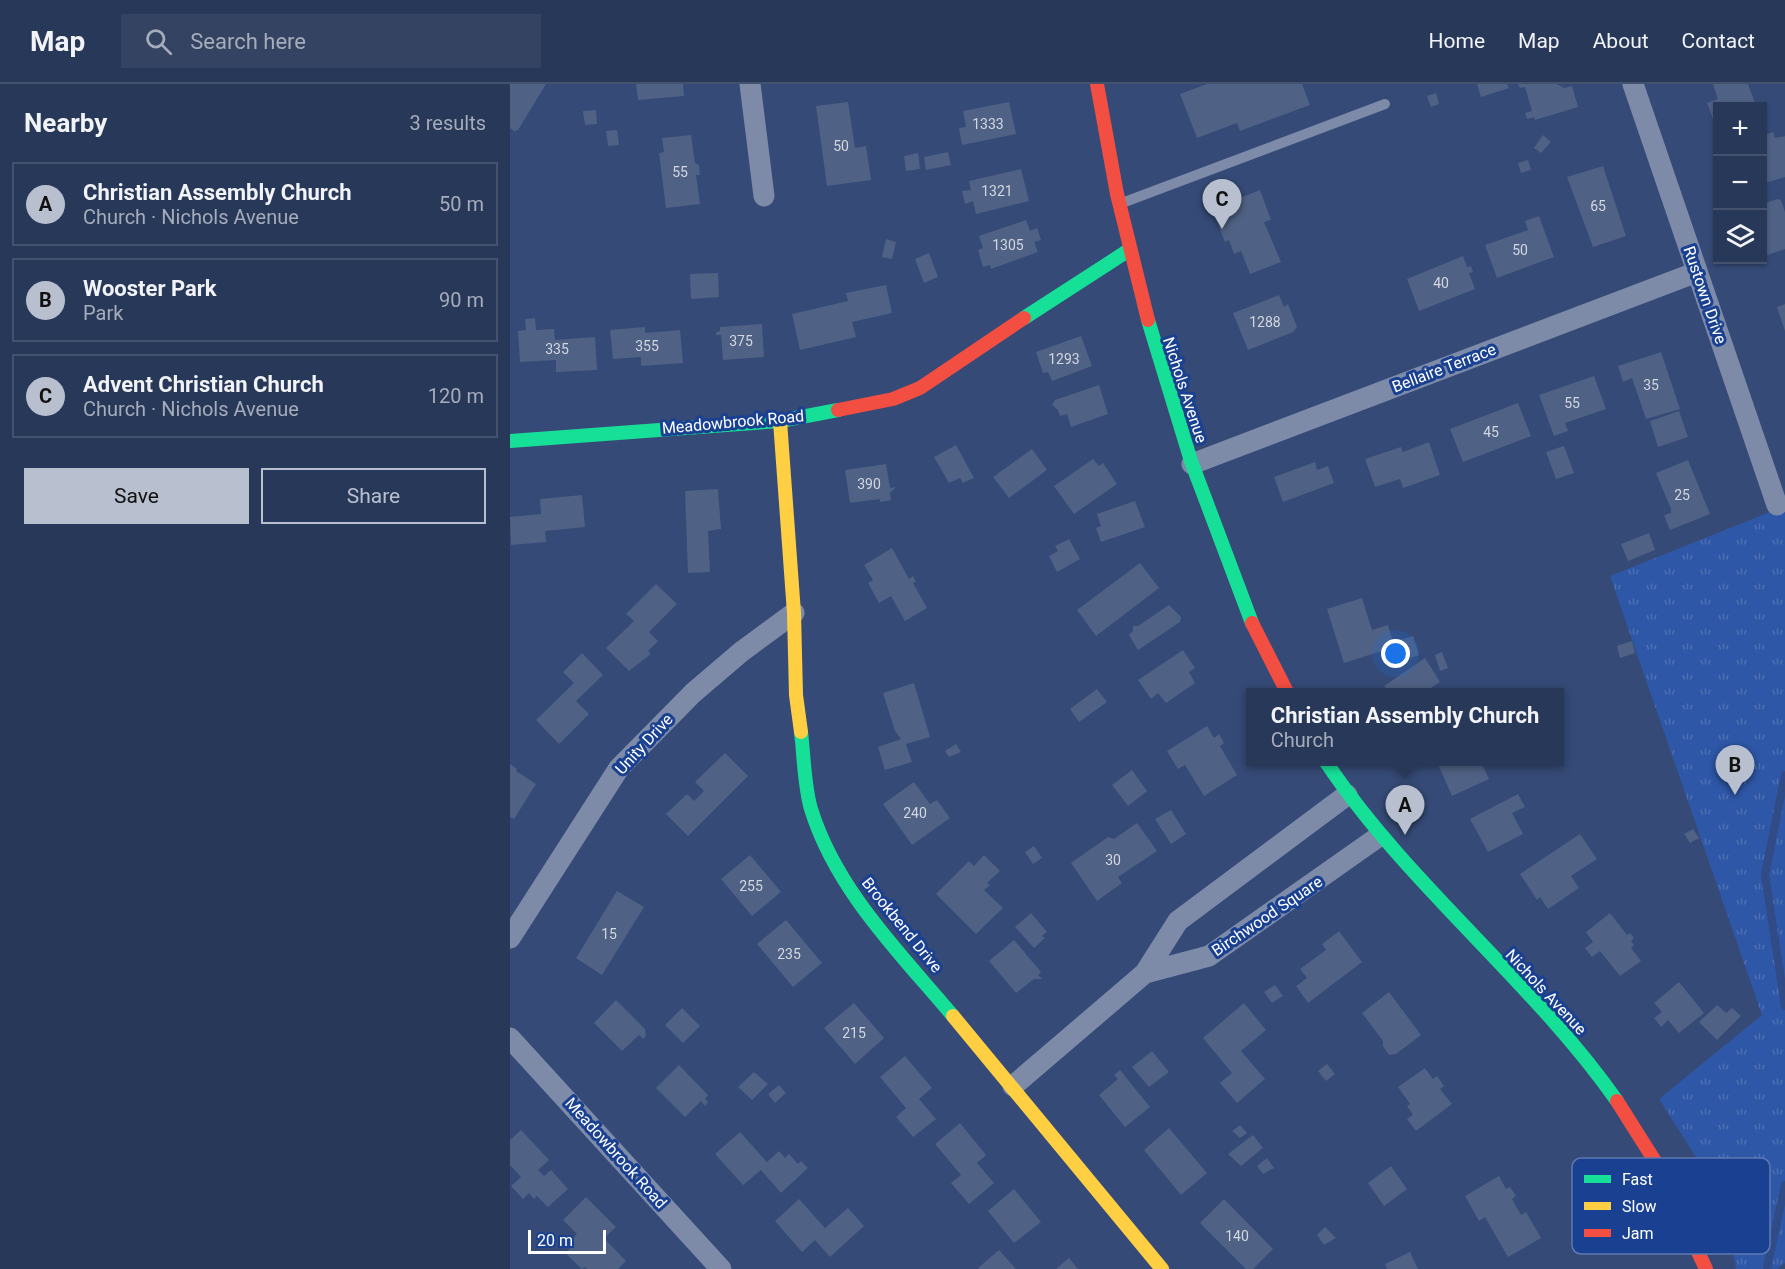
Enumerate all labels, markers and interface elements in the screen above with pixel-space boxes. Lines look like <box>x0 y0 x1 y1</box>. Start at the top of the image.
search box <box>121 14 541 68</box>
text: Map <box>30 25 85 58</box>
icon: search <box>142 25 175 58</box>
text: Search here <box>190 29 306 54</box>
text: Home <box>1429 29 1485 53</box>
text: Map <box>1518 29 1560 53</box>
text: About <box>1593 29 1649 53</box>
text: Contact <box>1682 29 1755 53</box>
map controls <box>1713 102 1767 264</box>
button: + <box>1713 102 1767 156</box>
text: Nearby <box>24 108 107 138</box>
text: 3 results <box>410 111 486 135</box>
house number: 1333 <box>972 116 1004 132</box>
house number: 50 <box>833 138 849 154</box>
button: − <box>1713 156 1767 210</box>
house number: 55 <box>672 164 688 180</box>
text: Christian Assembly Church <box>83 180 351 205</box>
pin: C <box>1202 180 1242 229</box>
house number: 1321 <box>981 183 1013 199</box>
text: A <box>39 192 52 216</box>
text: 50 m <box>439 192 484 216</box>
house number: 65 <box>1590 198 1606 214</box>
text: Church · Nichols Avenue <box>83 205 299 229</box>
button: layers <box>1713 210 1767 264</box>
house number: 1305 <box>992 237 1024 253</box>
house number: 50 <box>1512 242 1528 258</box>
street label: Rustown Drive <box>1679 244 1731 346</box>
house number: 40 <box>1433 275 1449 291</box>
text: Wooster Park <box>83 276 217 301</box>
text: B <box>39 288 52 312</box>
text: 90 m <box>439 288 484 312</box>
text: Park <box>83 301 123 325</box>
house number: 1288 <box>1249 314 1281 330</box>
house number: 375 <box>729 333 753 349</box>
street label: Nichols Avenue <box>1159 335 1211 445</box>
house number: 355 <box>635 338 659 354</box>
street label: Bellaire Terrace <box>1389 339 1499 397</box>
house number: 335 <box>545 341 569 357</box>
house number: 1293 <box>1048 351 1080 367</box>
text: Advent Christian Church <box>83 372 324 397</box>
house number: 35 <box>1643 377 1659 393</box>
text: C <box>39 384 52 408</box>
text: 120 m <box>428 384 484 408</box>
house number: 55 <box>1564 395 1580 411</box>
text: Church · Nichols Avenue <box>83 397 299 421</box>
street label: Meadowbrook Road <box>661 406 805 438</box>
house number: 45 <box>1483 424 1499 440</box>
button: Save <box>24 468 249 524</box>
button: Share <box>261 468 486 524</box>
house number: 390 <box>857 476 881 492</box>
house number: 25 <box>1674 487 1690 503</box>
your location <box>1381 639 1410 668</box>
popup <box>1246 688 1564 766</box>
text: Christian Assembly Church <box>1271 703 1539 728</box>
street label: Unity Drive <box>611 710 677 778</box>
text: Church <box>1271 728 1334 752</box>
pin: B <box>1716 746 1754 795</box>
pin: A <box>1386 786 1424 835</box>
house number: 240 <box>903 805 927 821</box>
house number: 30 <box>1105 852 1121 868</box>
street label: Birchwood Square <box>1208 872 1326 960</box>
street label: Brookbend Drive <box>858 874 946 976</box>
house number: 255 <box>739 878 763 894</box>
house number: 15 <box>601 926 617 942</box>
street label: Nichols Avenue <box>1502 945 1590 1039</box>
house number: 235 <box>777 946 801 962</box>
house number: 215 <box>842 1025 866 1041</box>
street label: Meadowbrook Road <box>561 1094 671 1212</box>
legend <box>1572 1158 1770 1254</box>
text: Fast <box>1622 1170 1653 1189</box>
text: Slow <box>1622 1197 1657 1216</box>
text: Jam <box>1622 1224 1654 1243</box>
scale bar <box>528 1227 606 1254</box>
house number: 140 <box>1225 1228 1249 1244</box>
text: 20 m <box>537 1231 573 1250</box>

